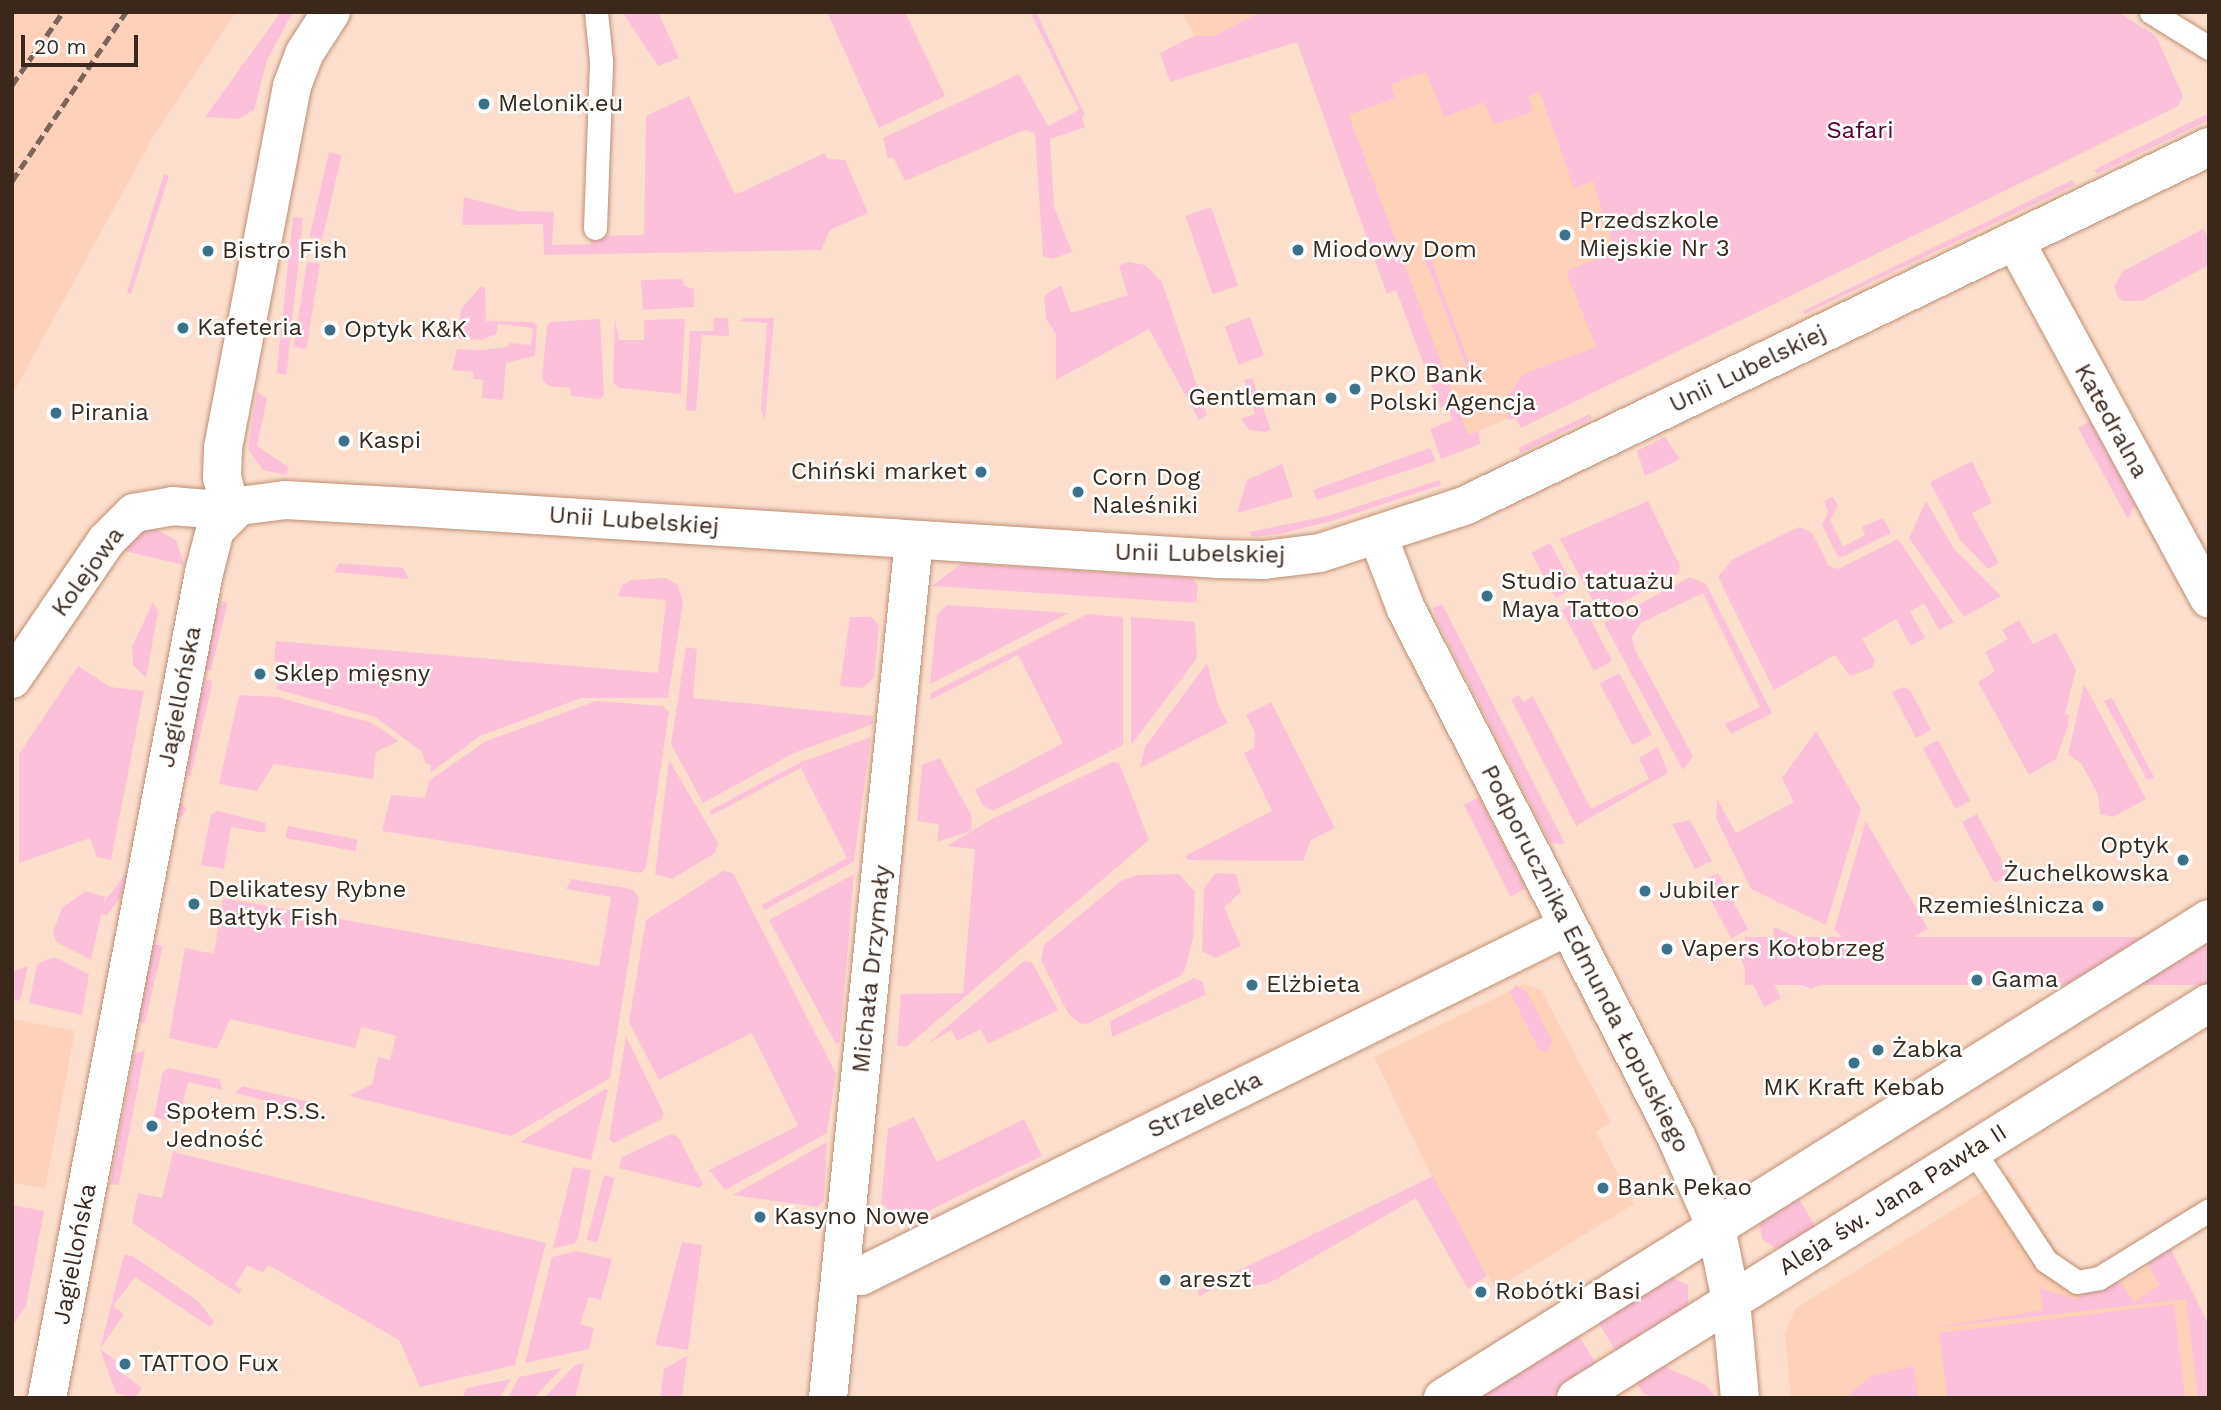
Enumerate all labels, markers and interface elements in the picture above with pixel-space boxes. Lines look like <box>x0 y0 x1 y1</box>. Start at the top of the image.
scale bar <box>24 21 142 65</box>
text: 20 m <box>34 34 86 59</box>
place label: Melonik.eu <box>498 90 623 118</box>
marker: Melonik.eu <box>476 96 492 112</box>
park label: Safari <box>1826 117 1894 145</box>
place label: Przedszkole Miejskie Nr 3 <box>1579 207 1730 263</box>
marker: Przedszkole Miejskie Nr 3 <box>1557 227 1573 243</box>
place label: Miodowy Dom <box>1312 236 1478 264</box>
place label: Bistro Fish <box>222 237 347 265</box>
marker: Miodowy Dom <box>1290 242 1306 258</box>
marker: Bistro Fish <box>200 243 216 259</box>
place label: Kafeteria <box>197 314 302 342</box>
place label: Optyk K&K <box>344 316 467 344</box>
street label: Unii Lubelskiej <box>1665 319 1831 419</box>
marker: Kafeteria <box>175 320 191 336</box>
marker: Optyk K&K <box>322 322 338 338</box>
street label: Katedralna <box>2068 359 2154 483</box>
place label: PKO Bank Polski Agencja <box>1369 361 1537 417</box>
marker: PKO Bank Polski Agencja <box>1347 381 1363 397</box>
place label: Gentleman <box>1189 384 1317 412</box>
marker: Gentleman <box>1323 390 1339 406</box>
place label: Pirania <box>70 399 149 427</box>
marker: Pirania <box>48 405 64 421</box>
place label: Kaspi <box>358 427 421 455</box>
marker: Kaspi <box>336 433 352 449</box>
place label: Chiński market <box>791 458 967 486</box>
marker: Chiński market <box>973 464 989 480</box>
place label: Corn Dog Naleśniki <box>1092 464 1200 520</box>
marker: Corn Dog Naleśniki <box>1070 484 1086 500</box>
street label: Unii Lubelskiej <box>548 501 720 541</box>
street label: Kolejowa <box>46 521 130 623</box>
street label: Unii Lubelskiej <box>1114 538 1286 570</box>
place label: Studio tatuażu Maya Tattoo <box>1501 568 1674 624</box>
marker: Studio tatuażu Maya Tattoo <box>1479 588 1495 604</box>
street label: Jagiellońska <box>152 624 208 770</box>
place label: Sklep mięsny <box>274 660 430 688</box>
marker: Sklep mięsny <box>252 666 268 682</box>
street label: Podporucznika Edmunda Łopuskiego <box>1474 760 1696 1158</box>
place label: Optyk Żuchelkowska <box>2003 832 2169 888</box>
marker: Optyk Żuchelkowska <box>2175 852 2191 868</box>
street label: Michała Drzymały <box>847 863 897 1075</box>
place label: Delikatesy Rybne Bałtyk Fish <box>208 876 407 932</box>
place label: Jubiler <box>1659 877 1740 905</box>
marker: Jubiler <box>1637 883 1653 899</box>
place label: Rzemieślnicza <box>1917 892 2084 920</box>
marker: Delikatesy Rybne Bałtyk Fish <box>186 896 202 912</box>
marker: Rzemieślnicza <box>2090 898 2106 914</box>
place label: Vapers Kołobrzeg <box>1681 935 1884 963</box>
marker: Vapers Kołobrzeg <box>1659 941 1675 957</box>
place label: Gama <box>1991 966 2058 994</box>
place label: Elżbieta <box>1266 971 1360 999</box>
marker: Gama <box>1969 972 1985 988</box>
marker: Elżbieta <box>1244 977 1260 993</box>
place label: Żabka <box>1892 1036 1963 1064</box>
marker: Żabka <box>1870 1042 1886 1058</box>
marker: MK Kraft Kebab <box>1846 1055 1862 1071</box>
street label: Strzelecka <box>1143 1065 1267 1145</box>
place label: MK Kraft Kebab <box>1763 1074 1945 1102</box>
place label: Społem P.S.S. Jedność <box>166 1098 326 1154</box>
street label: Aleja św. Jana Pawła II <box>1773 1117 2013 1283</box>
marker: Społem P.S.S. Jedność <box>144 1118 160 1134</box>
place label: Bank Pekao <box>1617 1174 1753 1202</box>
marker: Bank Pekao <box>1595 1180 1611 1196</box>
street label: Jagiellońska <box>47 1181 103 1327</box>
place label: Kasyno Nowe <box>774 1203 930 1231</box>
marker: Kasyno Nowe <box>752 1209 768 1225</box>
place label: areszt <box>1179 1266 1251 1294</box>
marker: areszt <box>1157 1272 1173 1288</box>
place label: Robótki Basi <box>1495 1278 1641 1306</box>
marker: Robótki Basi <box>1473 1284 1489 1300</box>
place label: TATTOO Fux <box>139 1350 279 1378</box>
marker: TATTOO Fux <box>117 1356 133 1372</box>

